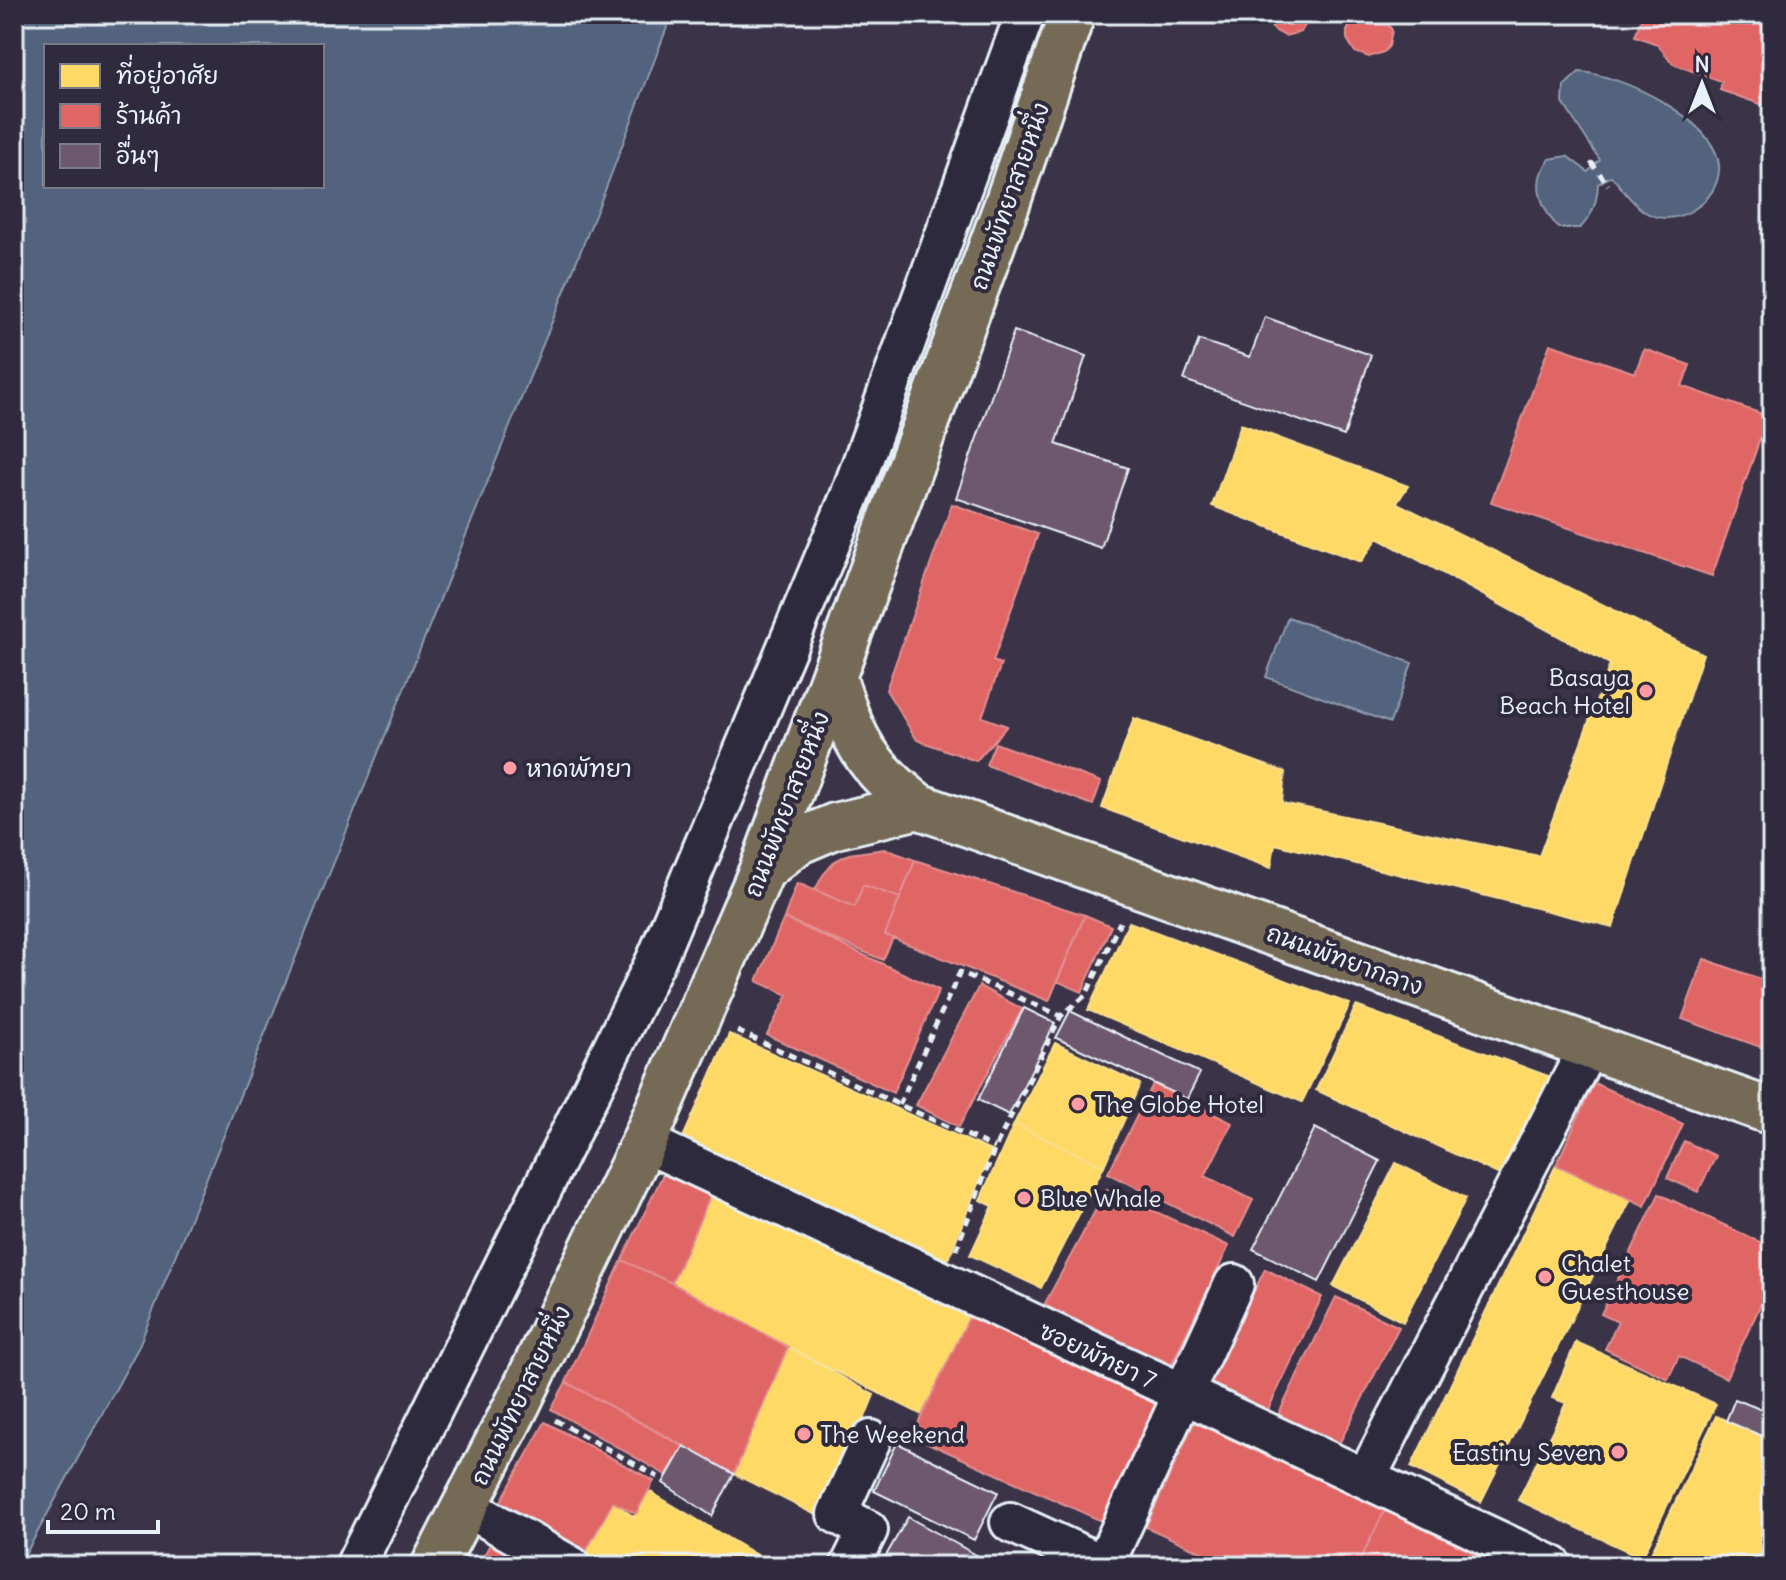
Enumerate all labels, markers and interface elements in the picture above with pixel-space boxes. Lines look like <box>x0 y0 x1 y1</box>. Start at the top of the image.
legend <box>44 44 324 188</box>
north arrow <box>1662 44 1742 124</box>
text: N <box>1694 50 1710 78</box>
text: ที่อยู่อาศัย <box>116 54 218 94</box>
street label: ถนนพัทยาสายหนึ่ง <box>958 97 1055 294</box>
text: ร้านค้า <box>116 100 182 130</box>
text: อื่นๆ <box>116 134 159 172</box>
place label: Basaya Beach Hotel <box>1499 662 1630 720</box>
marker: Basaya Beach Hotel <box>1637 682 1655 700</box>
street label: ถนนพัทยาสายหนึ่ง <box>732 705 835 901</box>
place label: หาดพัทยา <box>526 753 632 783</box>
marker: หาดพัทยา <box>501 759 519 777</box>
street label: ถนนพัทยากลาง <box>1263 917 1427 1001</box>
place label: The Globe Hotel <box>1094 1089 1264 1119</box>
marker: The Globe Hotel <box>1069 1095 1087 1113</box>
place label: Blue Whale <box>1040 1183 1161 1213</box>
marker: Blue Whale <box>1015 1189 1033 1207</box>
place label: Chalet Guesthouse <box>1561 1248 1689 1306</box>
marker: Chalet Guesthouse <box>1536 1268 1554 1286</box>
street label: ถนนพัทยาสายหนึ่ง <box>459 1298 577 1490</box>
street label: ซอยพัทยา 7 <box>1035 1315 1162 1395</box>
place label: The Weekend <box>820 1419 965 1449</box>
marker: The Weekend <box>795 1425 813 1443</box>
place label: Eastiny Seven <box>1452 1437 1602 1467</box>
marker: Eastiny Seven <box>1609 1443 1627 1461</box>
scale bar <box>48 1484 158 1534</box>
text: 20 m <box>60 1496 116 1526</box>

